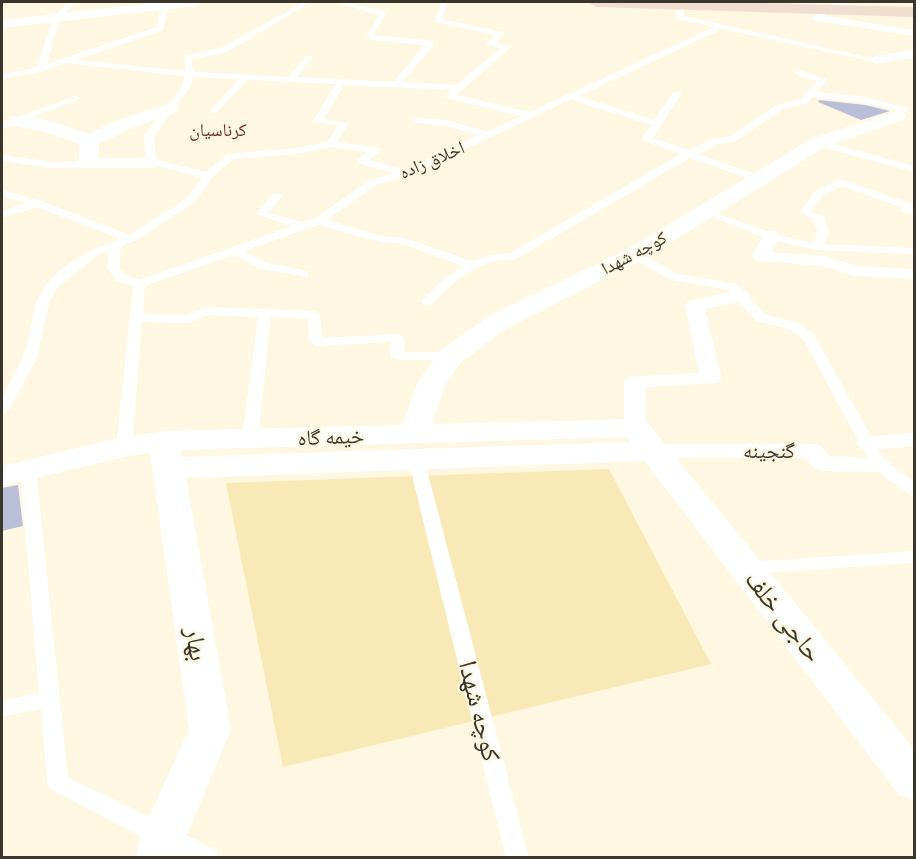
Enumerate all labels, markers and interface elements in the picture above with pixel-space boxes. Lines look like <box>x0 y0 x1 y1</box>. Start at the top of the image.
district label: کرناسیان <box>189 117 247 142</box>
street label: اخلاق زاده <box>395 135 468 184</box>
street label: کوچه شهدا <box>597 225 671 280</box>
street label: خیمه گاه <box>297 421 365 452</box>
street label: گنجینه <box>743 436 795 465</box>
street label: حاجی خلف <box>737 563 831 669</box>
street label: بهار <box>177 624 217 663</box>
street label: کوچه شهدا <box>451 657 510 765</box>

